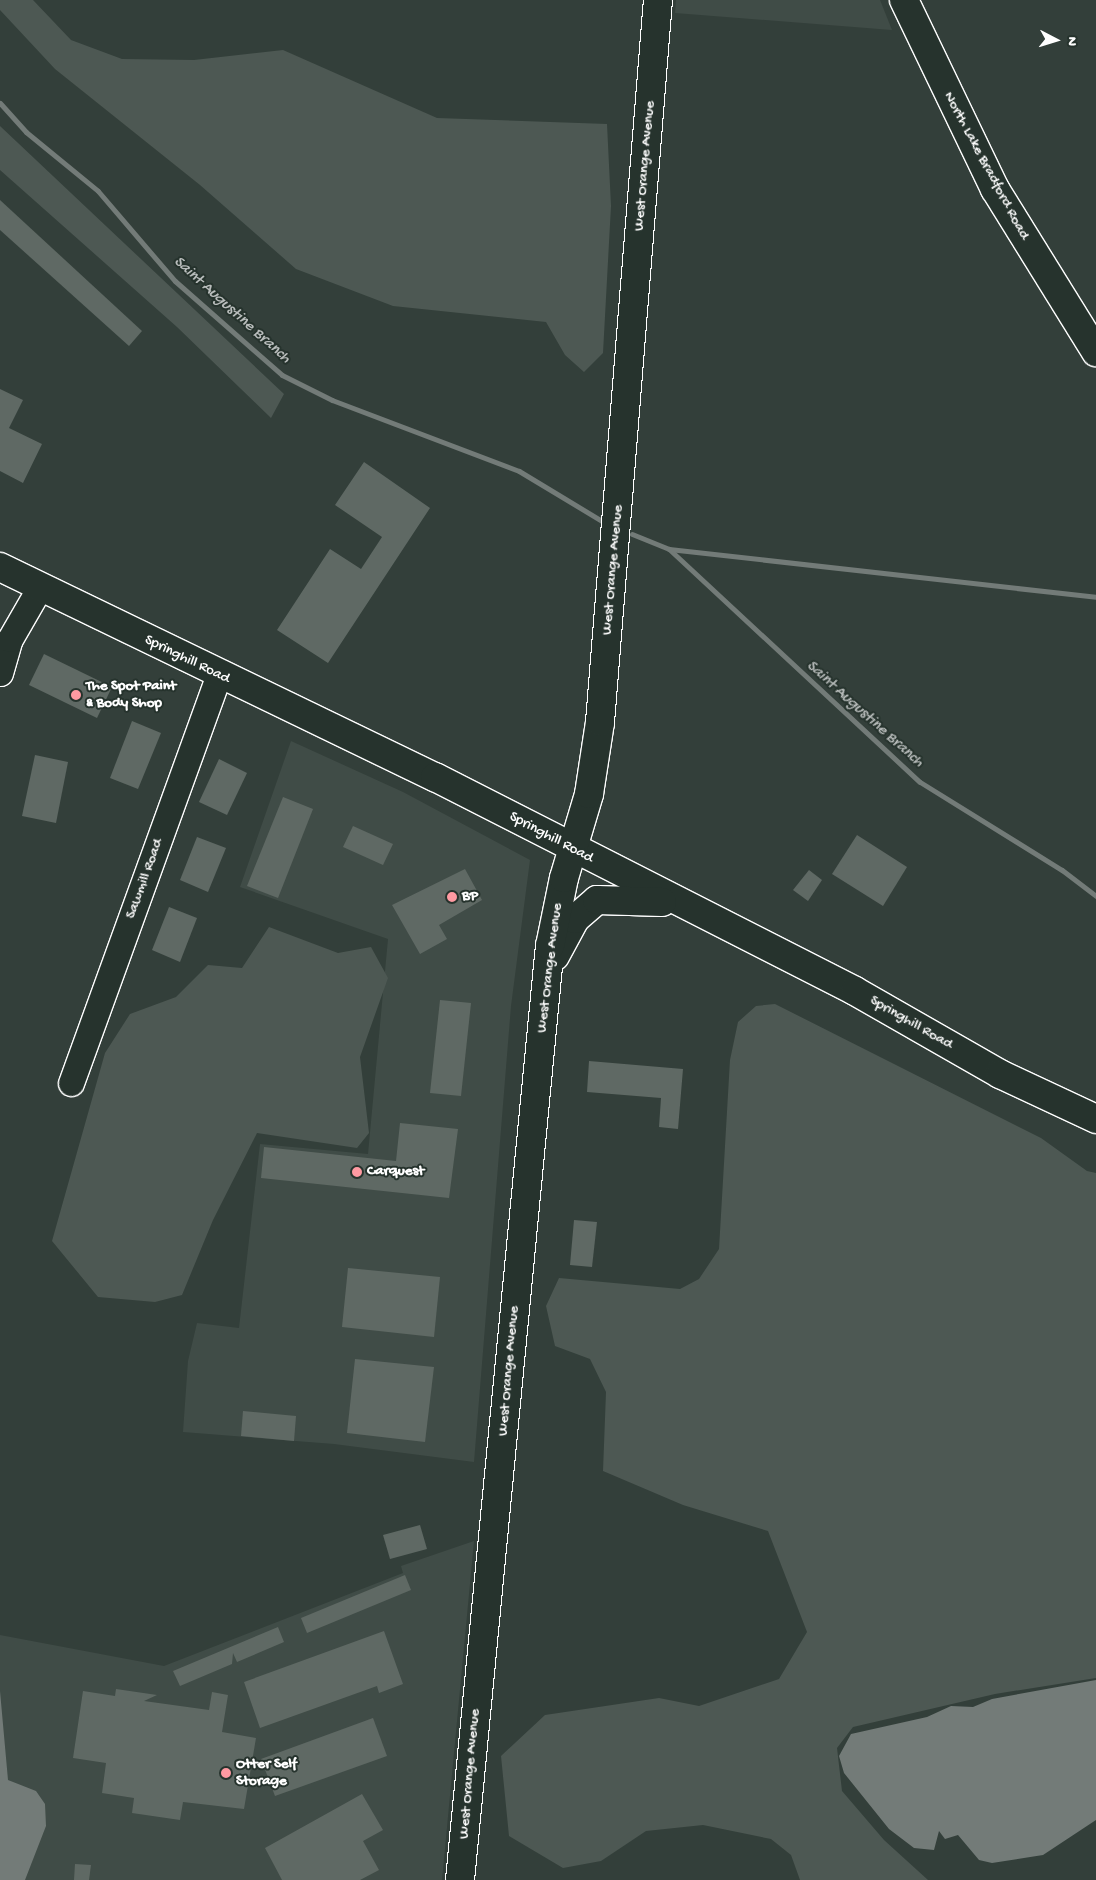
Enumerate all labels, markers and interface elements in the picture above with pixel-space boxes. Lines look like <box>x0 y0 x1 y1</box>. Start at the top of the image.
north arrow <box>1031 15 1081 65</box>
text: N <box>1063 36 1080 47</box>
street label: North Lake Bradford Road <box>939 89 1033 243</box>
street label: West Orange Avenue <box>630 100 660 232</box>
water label: Saint Augustine Branch <box>168 253 294 369</box>
street label: West Orange Avenue <box>598 504 628 636</box>
street label: Springhill Road <box>141 632 233 688</box>
water label: Saint Augustine Branch <box>801 657 927 773</box>
place label: The Spot Paint & Body Shop <box>86 677 176 712</box>
marker: The Spot Paint & Body Shop <box>70 689 82 701</box>
street label: Springhill Road <box>506 808 596 868</box>
street label: Sawmill Road <box>122 837 168 921</box>
place label: BP <box>462 888 478 906</box>
marker: BP <box>446 891 458 903</box>
street label: West Orange Avenue <box>533 902 567 1034</box>
street label: Springhill Road <box>866 992 956 1054</box>
place label: Carquest <box>367 1163 424 1181</box>
marker: Carquest <box>351 1166 363 1178</box>
street label: West Orange Avenue <box>494 1305 524 1437</box>
street label: West Orange Avenue <box>455 1708 485 1840</box>
place label: Otter Self Storage <box>236 1755 296 1790</box>
marker: Otter Self Storage <box>220 1767 232 1779</box>

